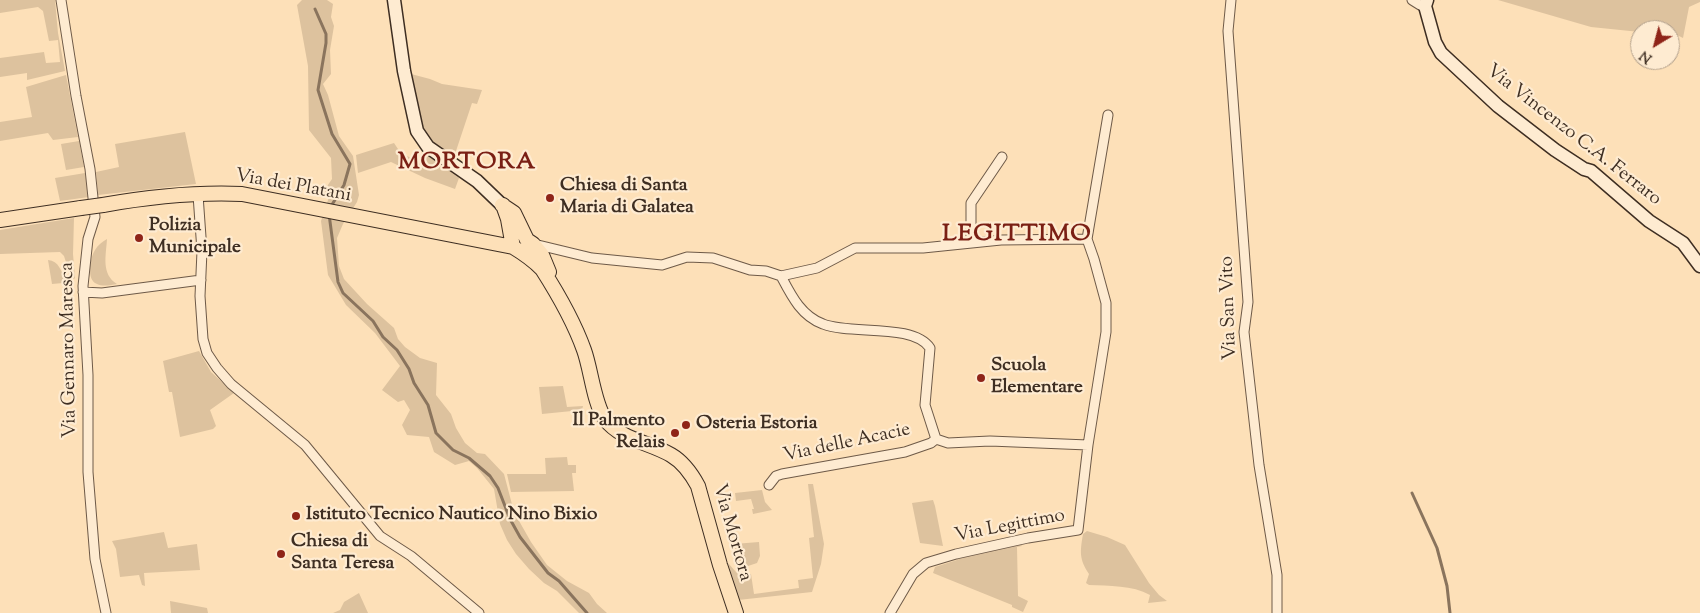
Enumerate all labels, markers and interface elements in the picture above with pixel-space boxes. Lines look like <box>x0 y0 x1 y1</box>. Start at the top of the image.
north arrow <box>1630 20 1680 70</box>
text: N <box>1636 45 1657 68</box>
street label: Via Vincenzo C.A. Ferraro <box>1481 60 1665 212</box>
district label: MORTORA <box>397 150 537 178</box>
street label: Via dei Platani <box>233 166 353 208</box>
place label: Chiesa di Santa Maria di Galatea <box>560 176 694 220</box>
marker: Chiesa di Santa Maria di Galatea <box>544 192 556 204</box>
place label: Polizia Municipale <box>149 216 241 260</box>
district label: LEGITTIMO <box>941 222 1093 250</box>
marker: Polizia Municipale <box>133 232 145 244</box>
street label: Via San Vito <box>1217 256 1243 360</box>
street label: Via Gennaro Maresca <box>57 262 83 438</box>
place label: Scuola Elementare <box>991 356 1083 400</box>
marker: Scuola Elementare <box>975 372 987 384</box>
place label: Il Palmento Relais <box>573 411 665 455</box>
place label: Osteria Estoria <box>696 414 817 436</box>
marker: Osteria Estoria <box>680 419 692 431</box>
street label: Via delle Acacie <box>781 419 913 469</box>
marker: Il Palmento Relais <box>669 427 681 439</box>
street label: Via Mortora <box>706 482 756 584</box>
place label: Istituto Tecnico Nautico Nino Bixio <box>306 505 597 527</box>
street label: Via Legittimo <box>953 505 1067 549</box>
marker: Istituto Tecnico Nautico Nino Bixio <box>290 510 302 522</box>
place label: Chiesa di Santa Teresa <box>291 532 394 576</box>
marker: Chiesa di Santa Teresa <box>275 548 287 560</box>

